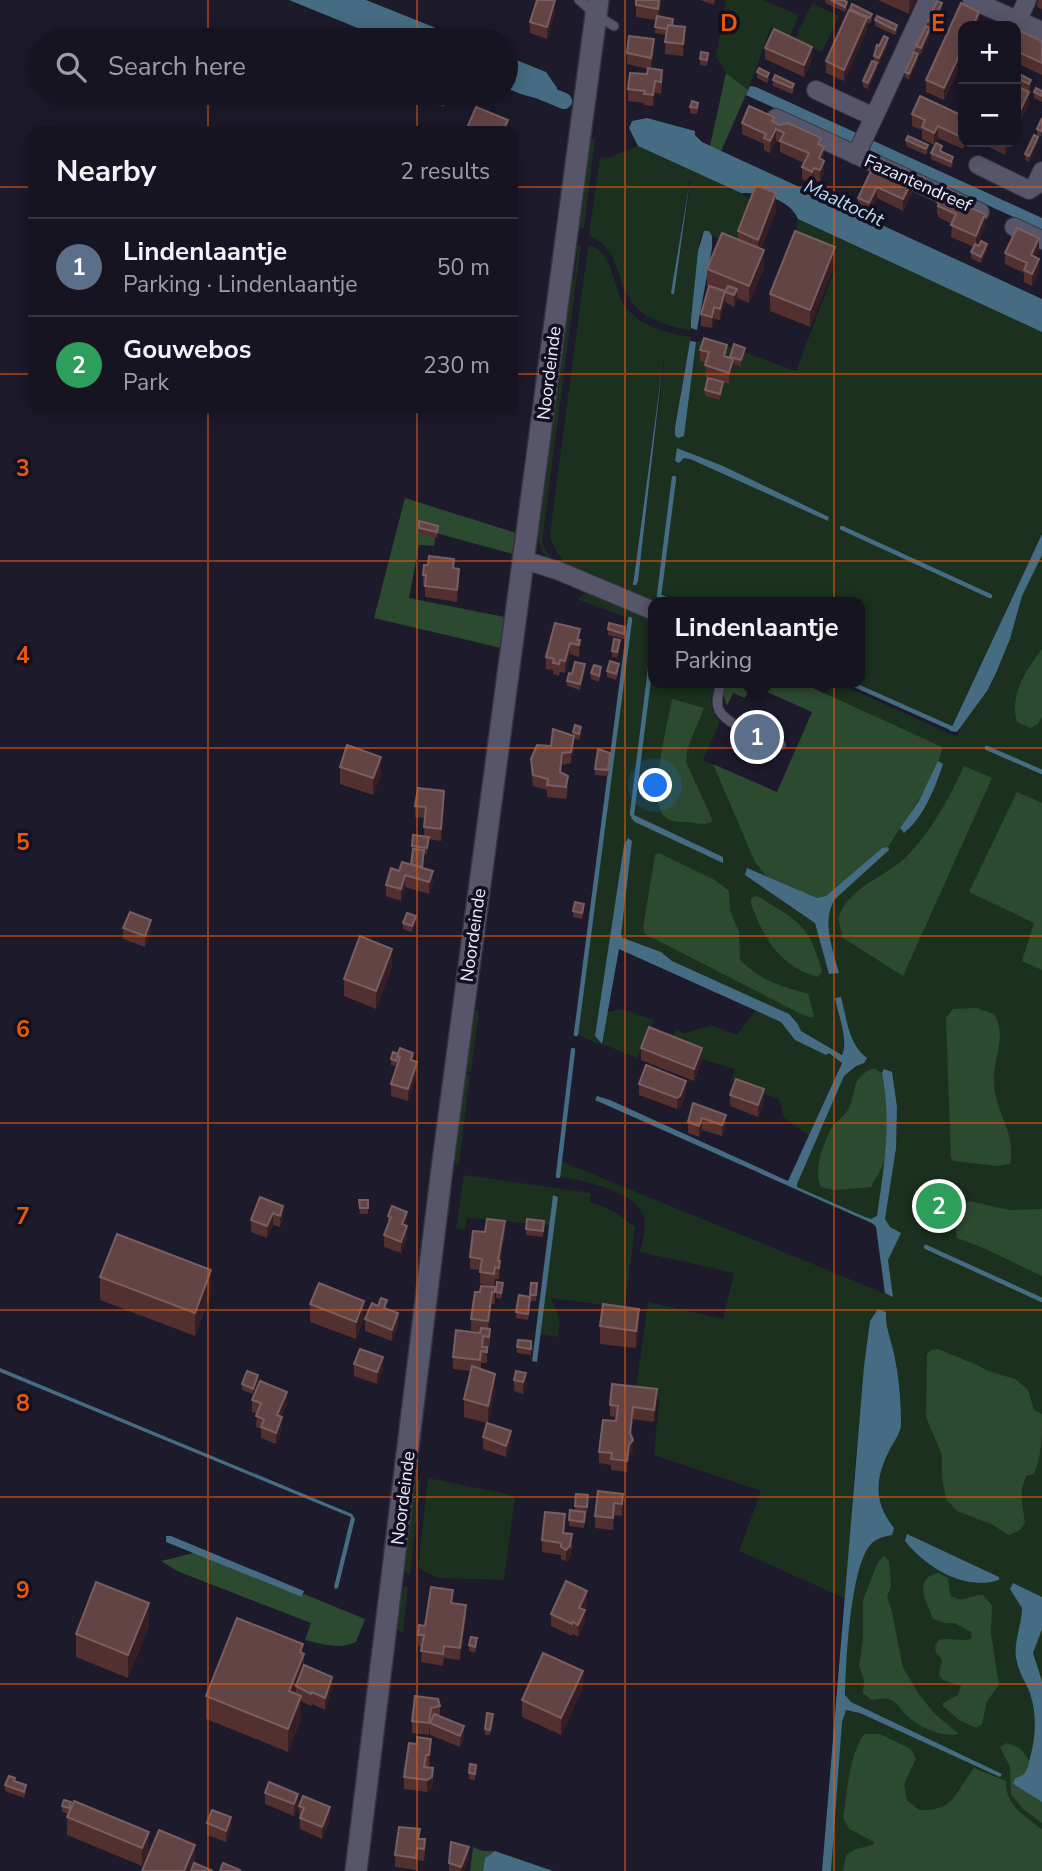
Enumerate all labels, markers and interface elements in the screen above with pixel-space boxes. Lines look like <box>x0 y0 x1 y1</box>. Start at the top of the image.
text: D <box>720 8 738 39</box>
text: E <box>931 8 945 39</box>
map controls <box>958 21 1021 147</box>
button: + <box>958 21 1021 84</box>
search box <box>28 28 518 105</box>
icon: search <box>52 48 90 86</box>
text: Search here <box>108 49 246 84</box>
button: − <box>958 84 1021 147</box>
street label: Fazantendreef <box>861 149 976 218</box>
text: Nearby <box>56 151 156 192</box>
text: 2 results <box>400 156 490 187</box>
water label: Maaltocht <box>800 173 889 233</box>
text: Lindenlaantje <box>123 234 287 269</box>
text: 1 <box>72 252 86 283</box>
text: 50 m <box>437 252 490 283</box>
text: Parking · Lindenlaantje <box>123 269 357 300</box>
street label: Noordeinde <box>531 325 567 421</box>
text: Gouwebos <box>123 332 251 367</box>
text: 2 <box>72 350 86 381</box>
text: 230 m <box>423 350 490 381</box>
text: Park <box>123 367 169 398</box>
text: 3 <box>16 453 30 484</box>
popup <box>648 597 865 688</box>
text: Lindenlaantje <box>674 610 839 645</box>
text: 4 <box>16 640 30 671</box>
text: Parking <box>674 645 752 676</box>
pin: 1 <box>734 711 780 763</box>
your location <box>638 768 672 802</box>
text: 5 <box>16 827 30 858</box>
street label: Noordeinde <box>455 887 491 983</box>
text: 6 <box>16 1014 30 1045</box>
pin: 2 <box>916 1180 962 1232</box>
text: 7 <box>16 1201 30 1232</box>
text: 8 <box>16 1388 30 1419</box>
street label: Noordeinde <box>385 1450 421 1546</box>
text: 9 <box>16 1575 30 1606</box>

